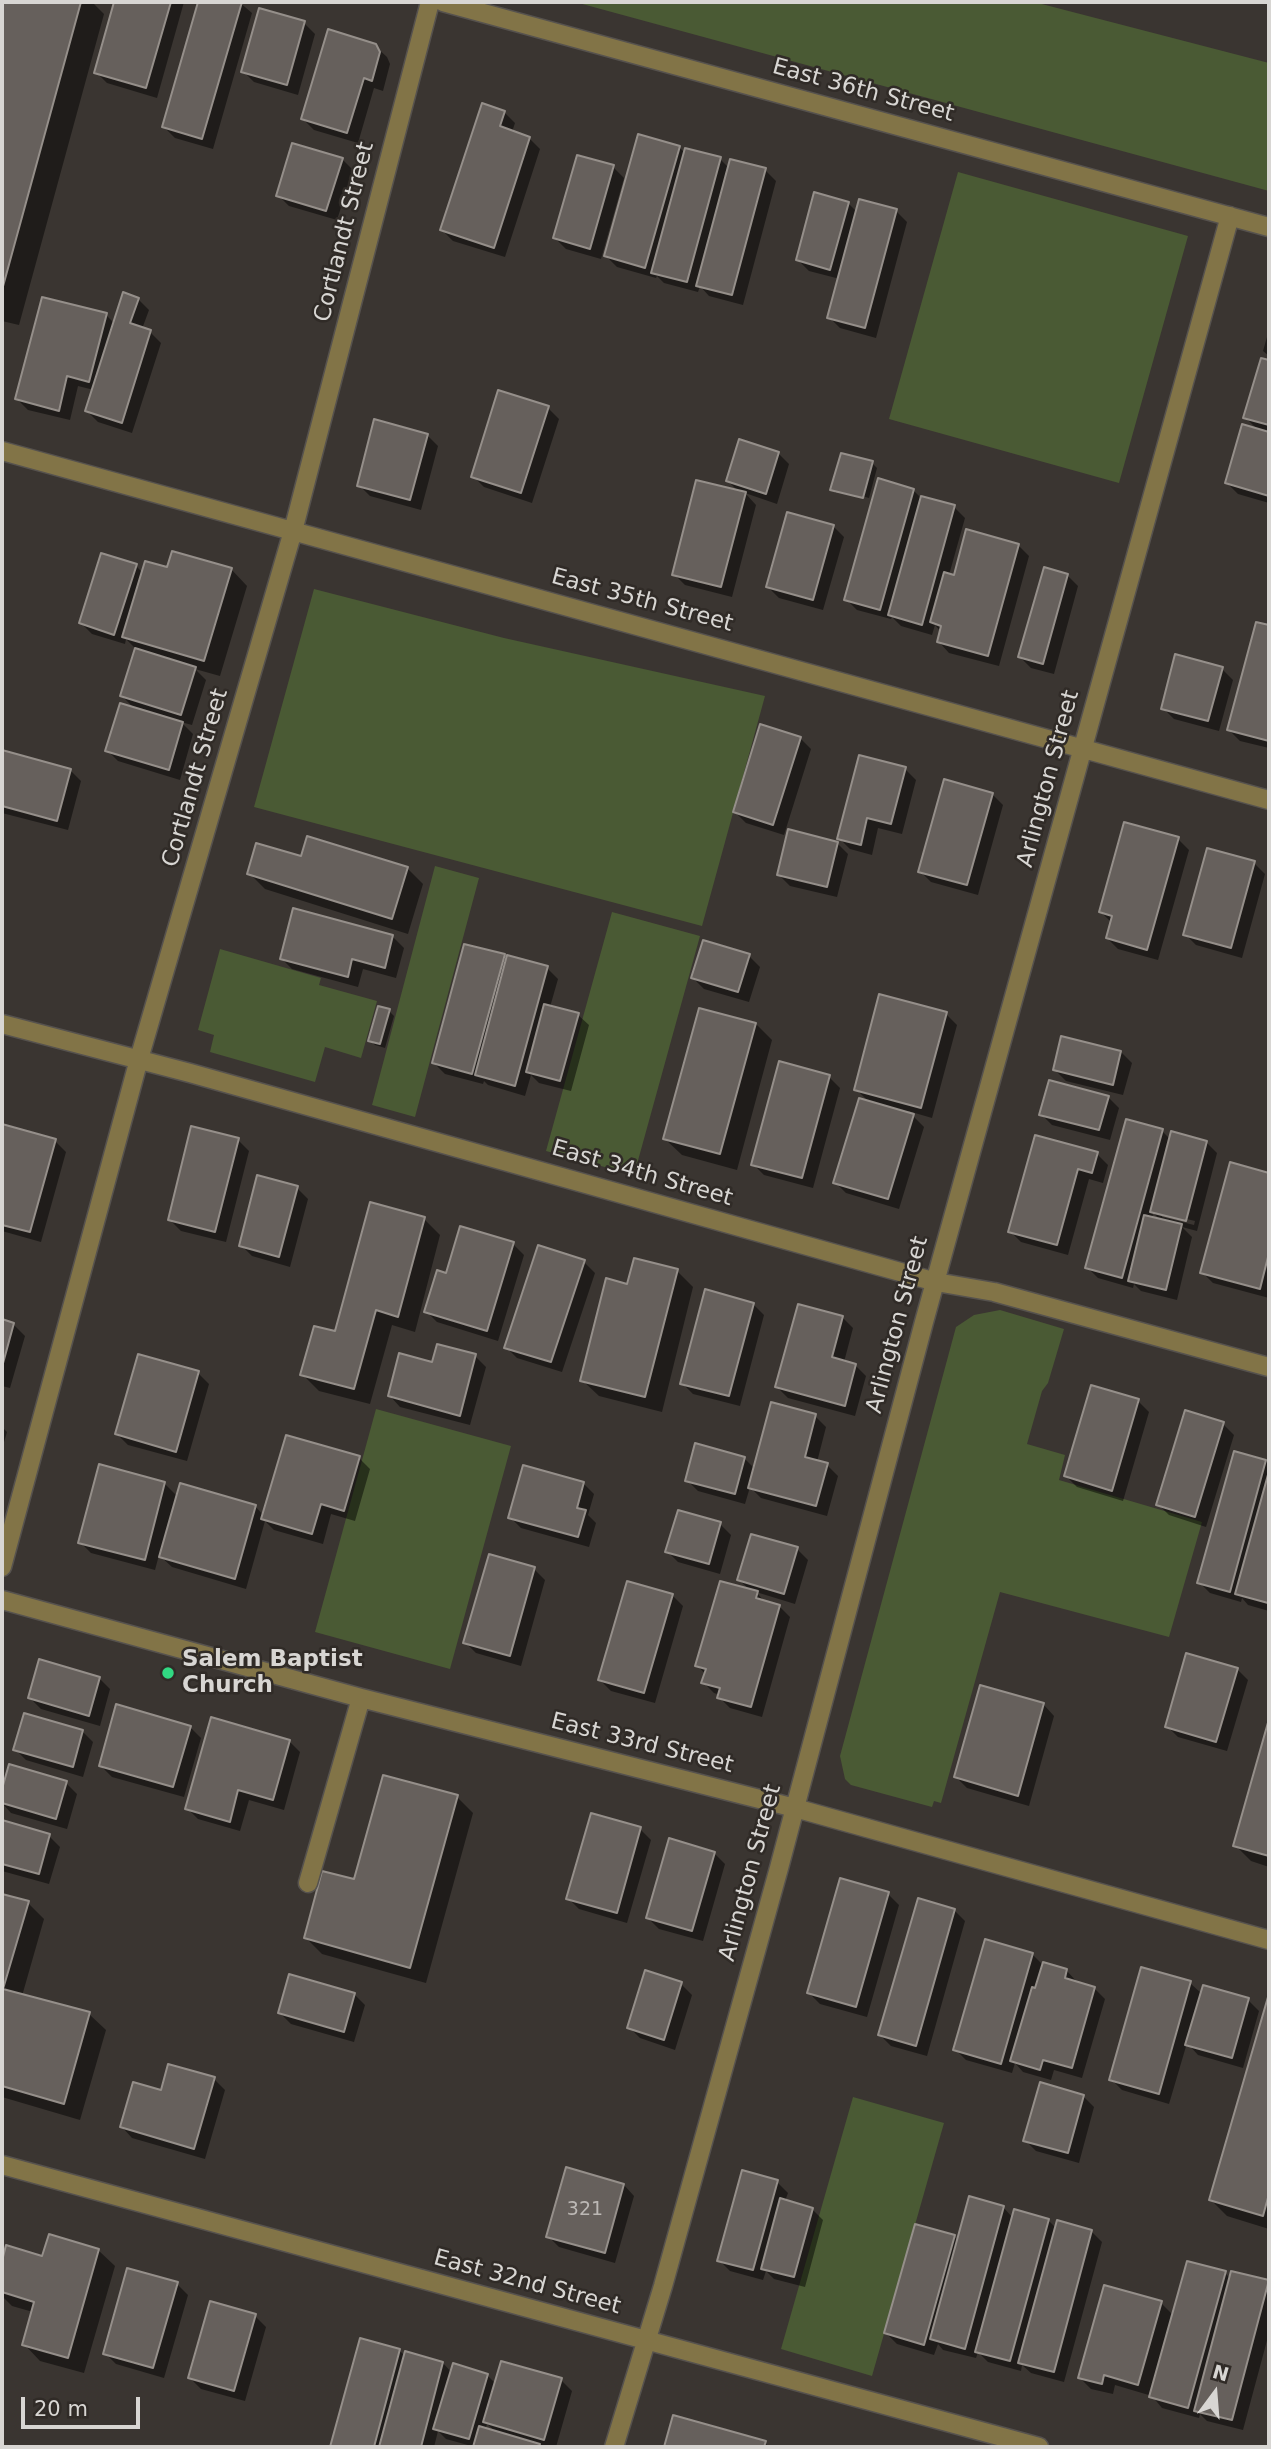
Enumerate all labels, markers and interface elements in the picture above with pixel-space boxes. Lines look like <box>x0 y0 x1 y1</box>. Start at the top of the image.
street label: East 36th Street <box>769 53 957 129</box>
street label: Cortlandt Street <box>309 139 381 325</box>
street label: East 35th Street <box>548 563 736 639</box>
street label: Cortlandt Street <box>157 686 235 870</box>
street label: Arlington Street <box>1012 688 1086 870</box>
street label: East 34th Street <box>548 1135 736 1213</box>
street label: Arlington Street <box>861 1234 935 1416</box>
place label: Salem Baptist Church <box>182 1646 363 1700</box>
marker: Salem Baptist Church <box>160 1665 176 1681</box>
street label: East 33rd Street <box>548 1708 736 1780</box>
street label: Arlington Street <box>714 1782 788 1964</box>
house number: 321 <box>567 2199 603 2221</box>
street label: East 32nd Street <box>430 2245 624 2321</box>
north arrow <box>1180 2358 1250 2428</box>
text: N <box>1210 2360 1231 2386</box>
scale bar <box>24 2382 144 2426</box>
text: 20 m <box>34 2397 88 2421</box>

